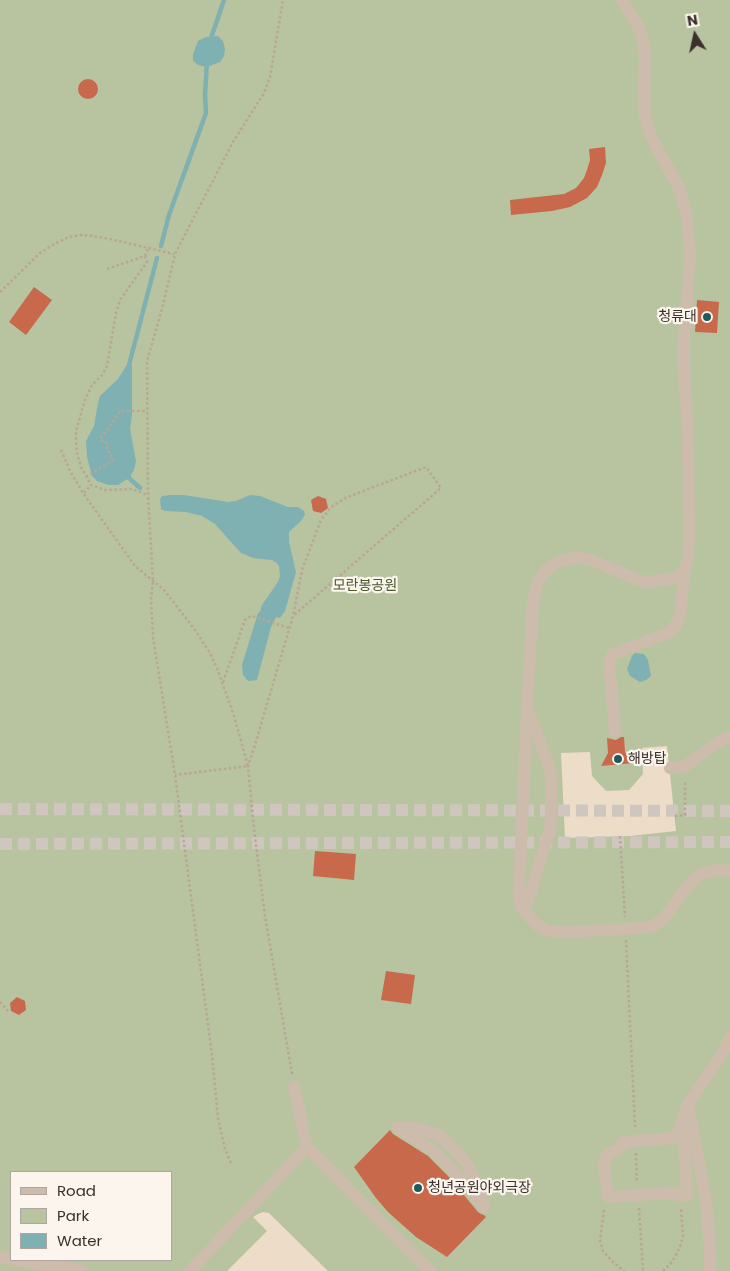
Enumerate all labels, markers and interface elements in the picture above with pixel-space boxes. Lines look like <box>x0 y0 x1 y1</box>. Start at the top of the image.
text: N <box>685 9 699 31</box>
north arrow <box>670 10 720 60</box>
place label: 청류대 <box>658 309 697 325</box>
marker: 청류대 <box>701 311 713 323</box>
park label: 모란봉공원 <box>333 578 397 594</box>
place label: 해방탑 <box>628 751 667 767</box>
marker: 해방탑 <box>612 753 624 765</box>
legend <box>10 1171 172 1261</box>
text: Road <box>57 1180 96 1201</box>
place label: 청년공원야외극장 <box>428 1180 531 1196</box>
marker: 청년공원야외극장 <box>412 1182 424 1194</box>
text: Park <box>57 1205 89 1226</box>
text: Water <box>57 1230 102 1251</box>

